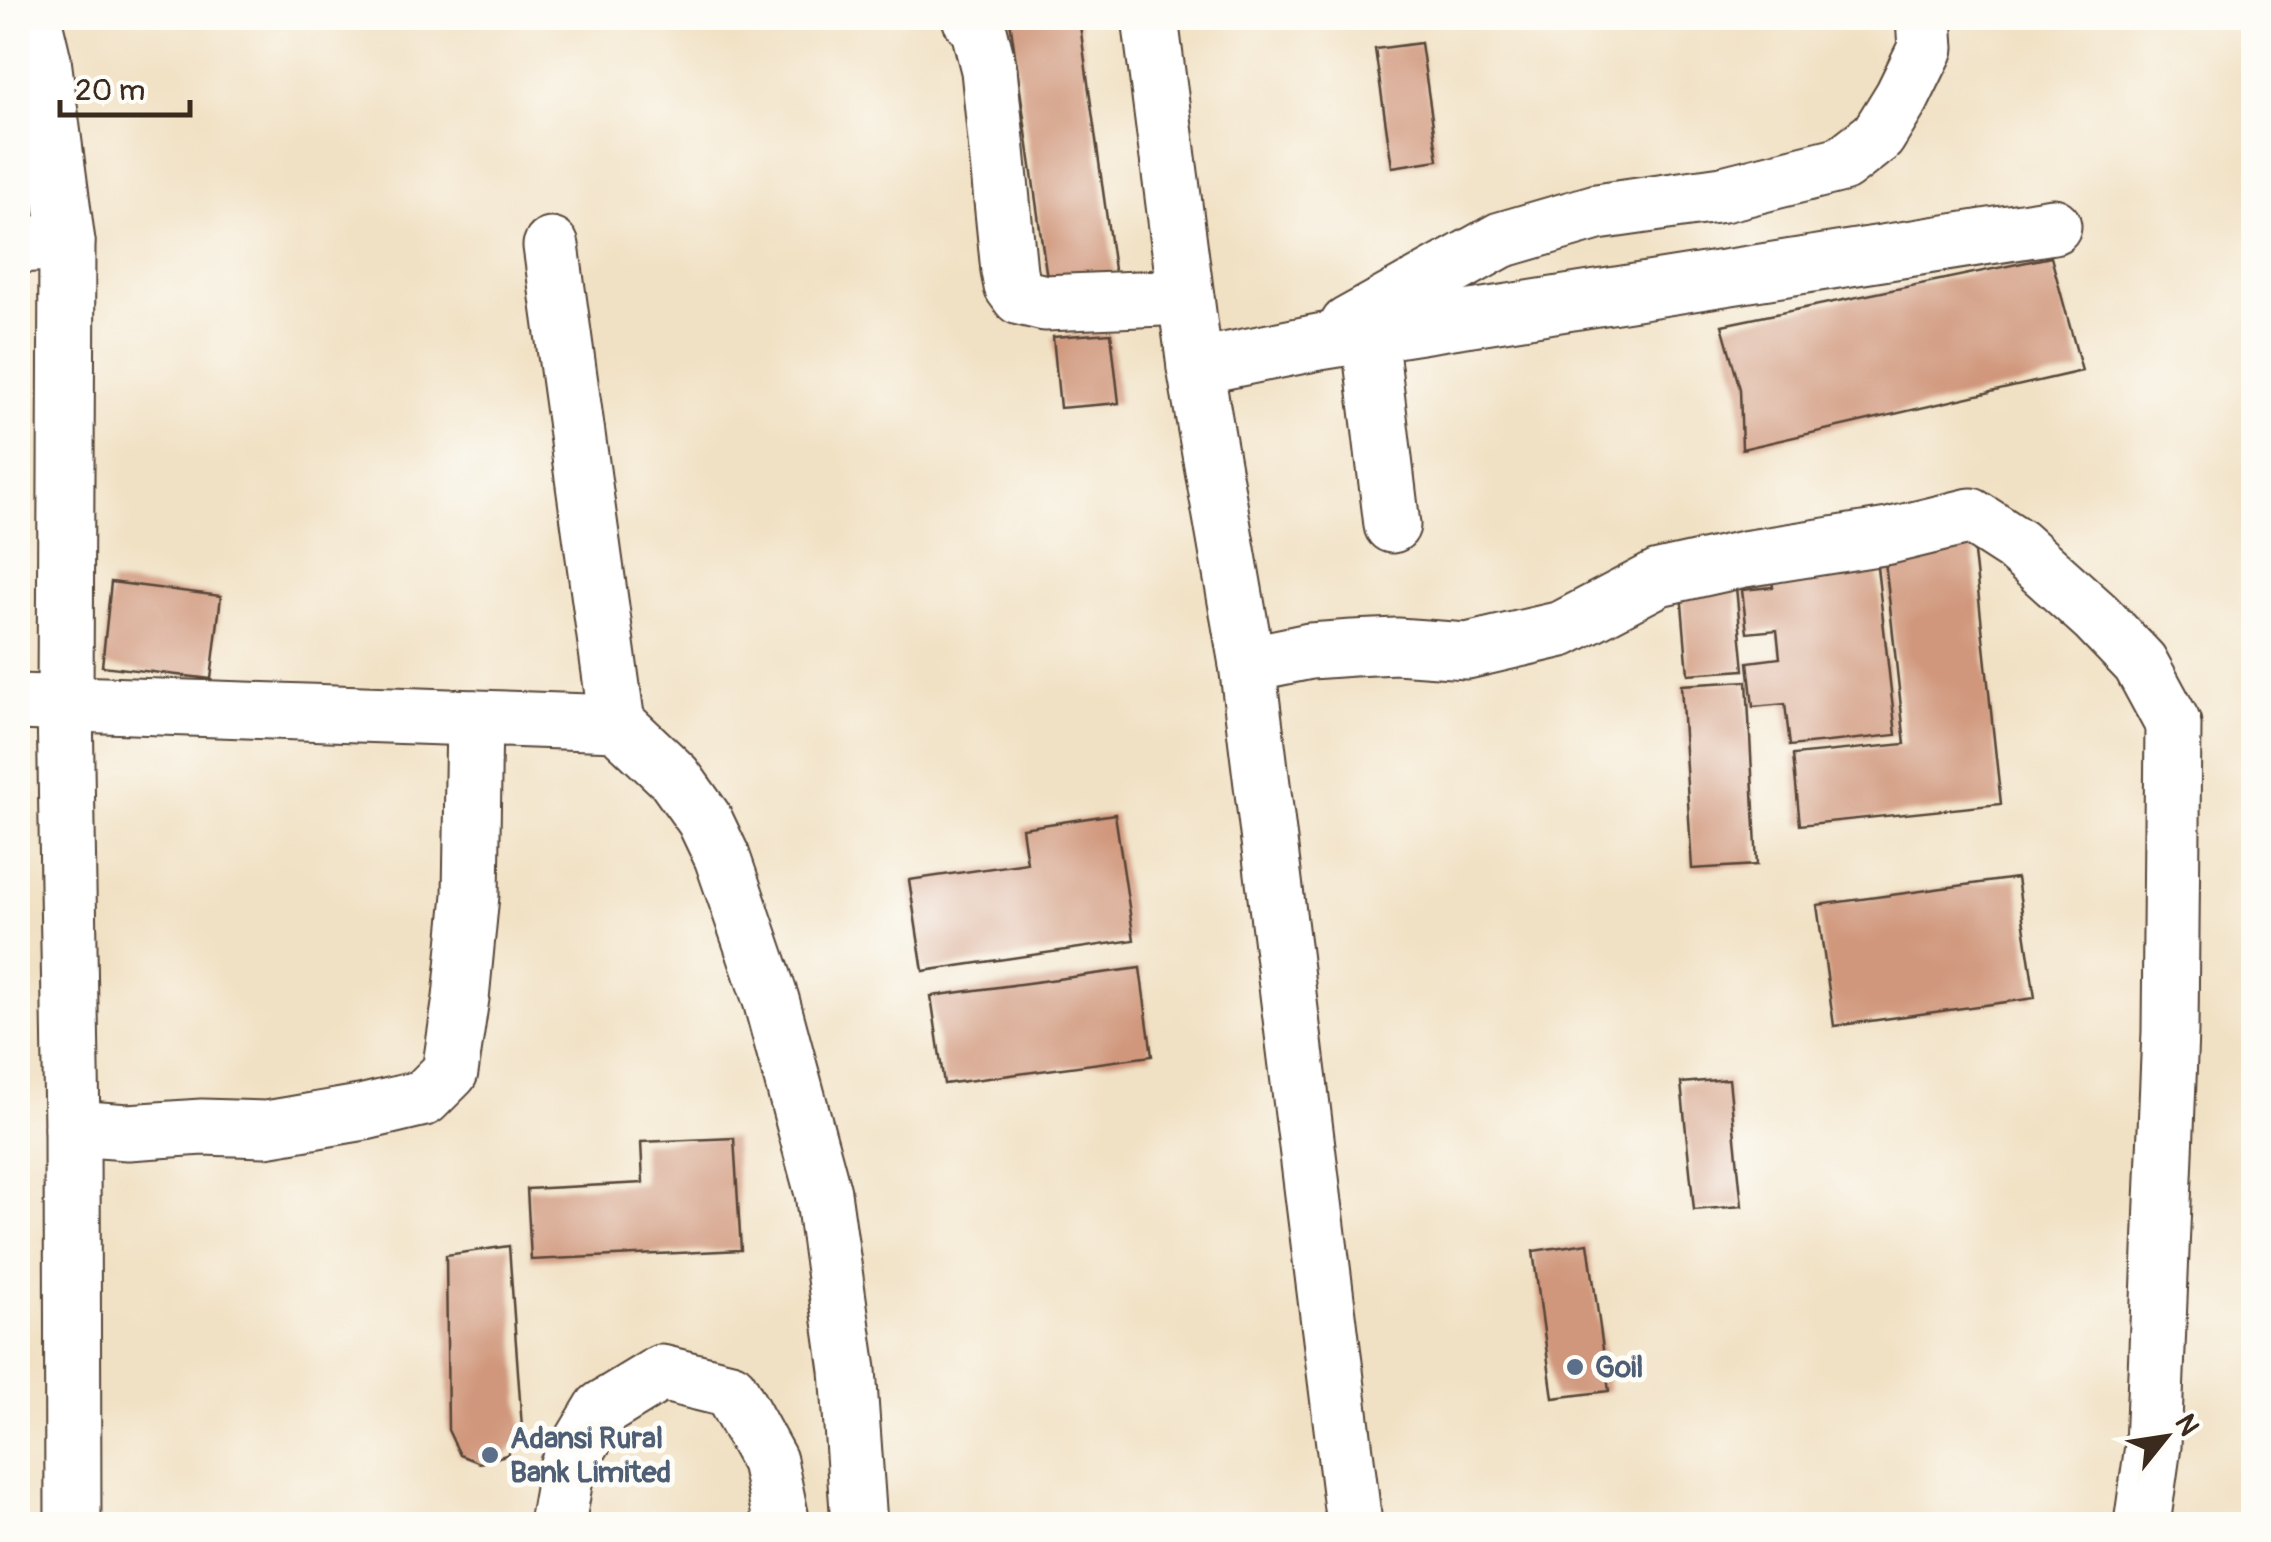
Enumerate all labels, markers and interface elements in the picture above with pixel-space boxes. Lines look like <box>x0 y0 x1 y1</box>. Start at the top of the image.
scale bar <box>60 55 190 117</box>
text: 20 m <box>75 72 145 109</box>
place label: Goil <box>1595 1349 1643 1386</box>
marker: Goil <box>1564 1356 1586 1378</box>
north arrow <box>2116 1387 2216 1487</box>
text: N <box>2166 1408 2206 1442</box>
place label: Adansi Rural Bank Limited <box>510 1420 671 1491</box>
marker: Adansi Rural Bank Limited <box>479 1444 501 1466</box>

